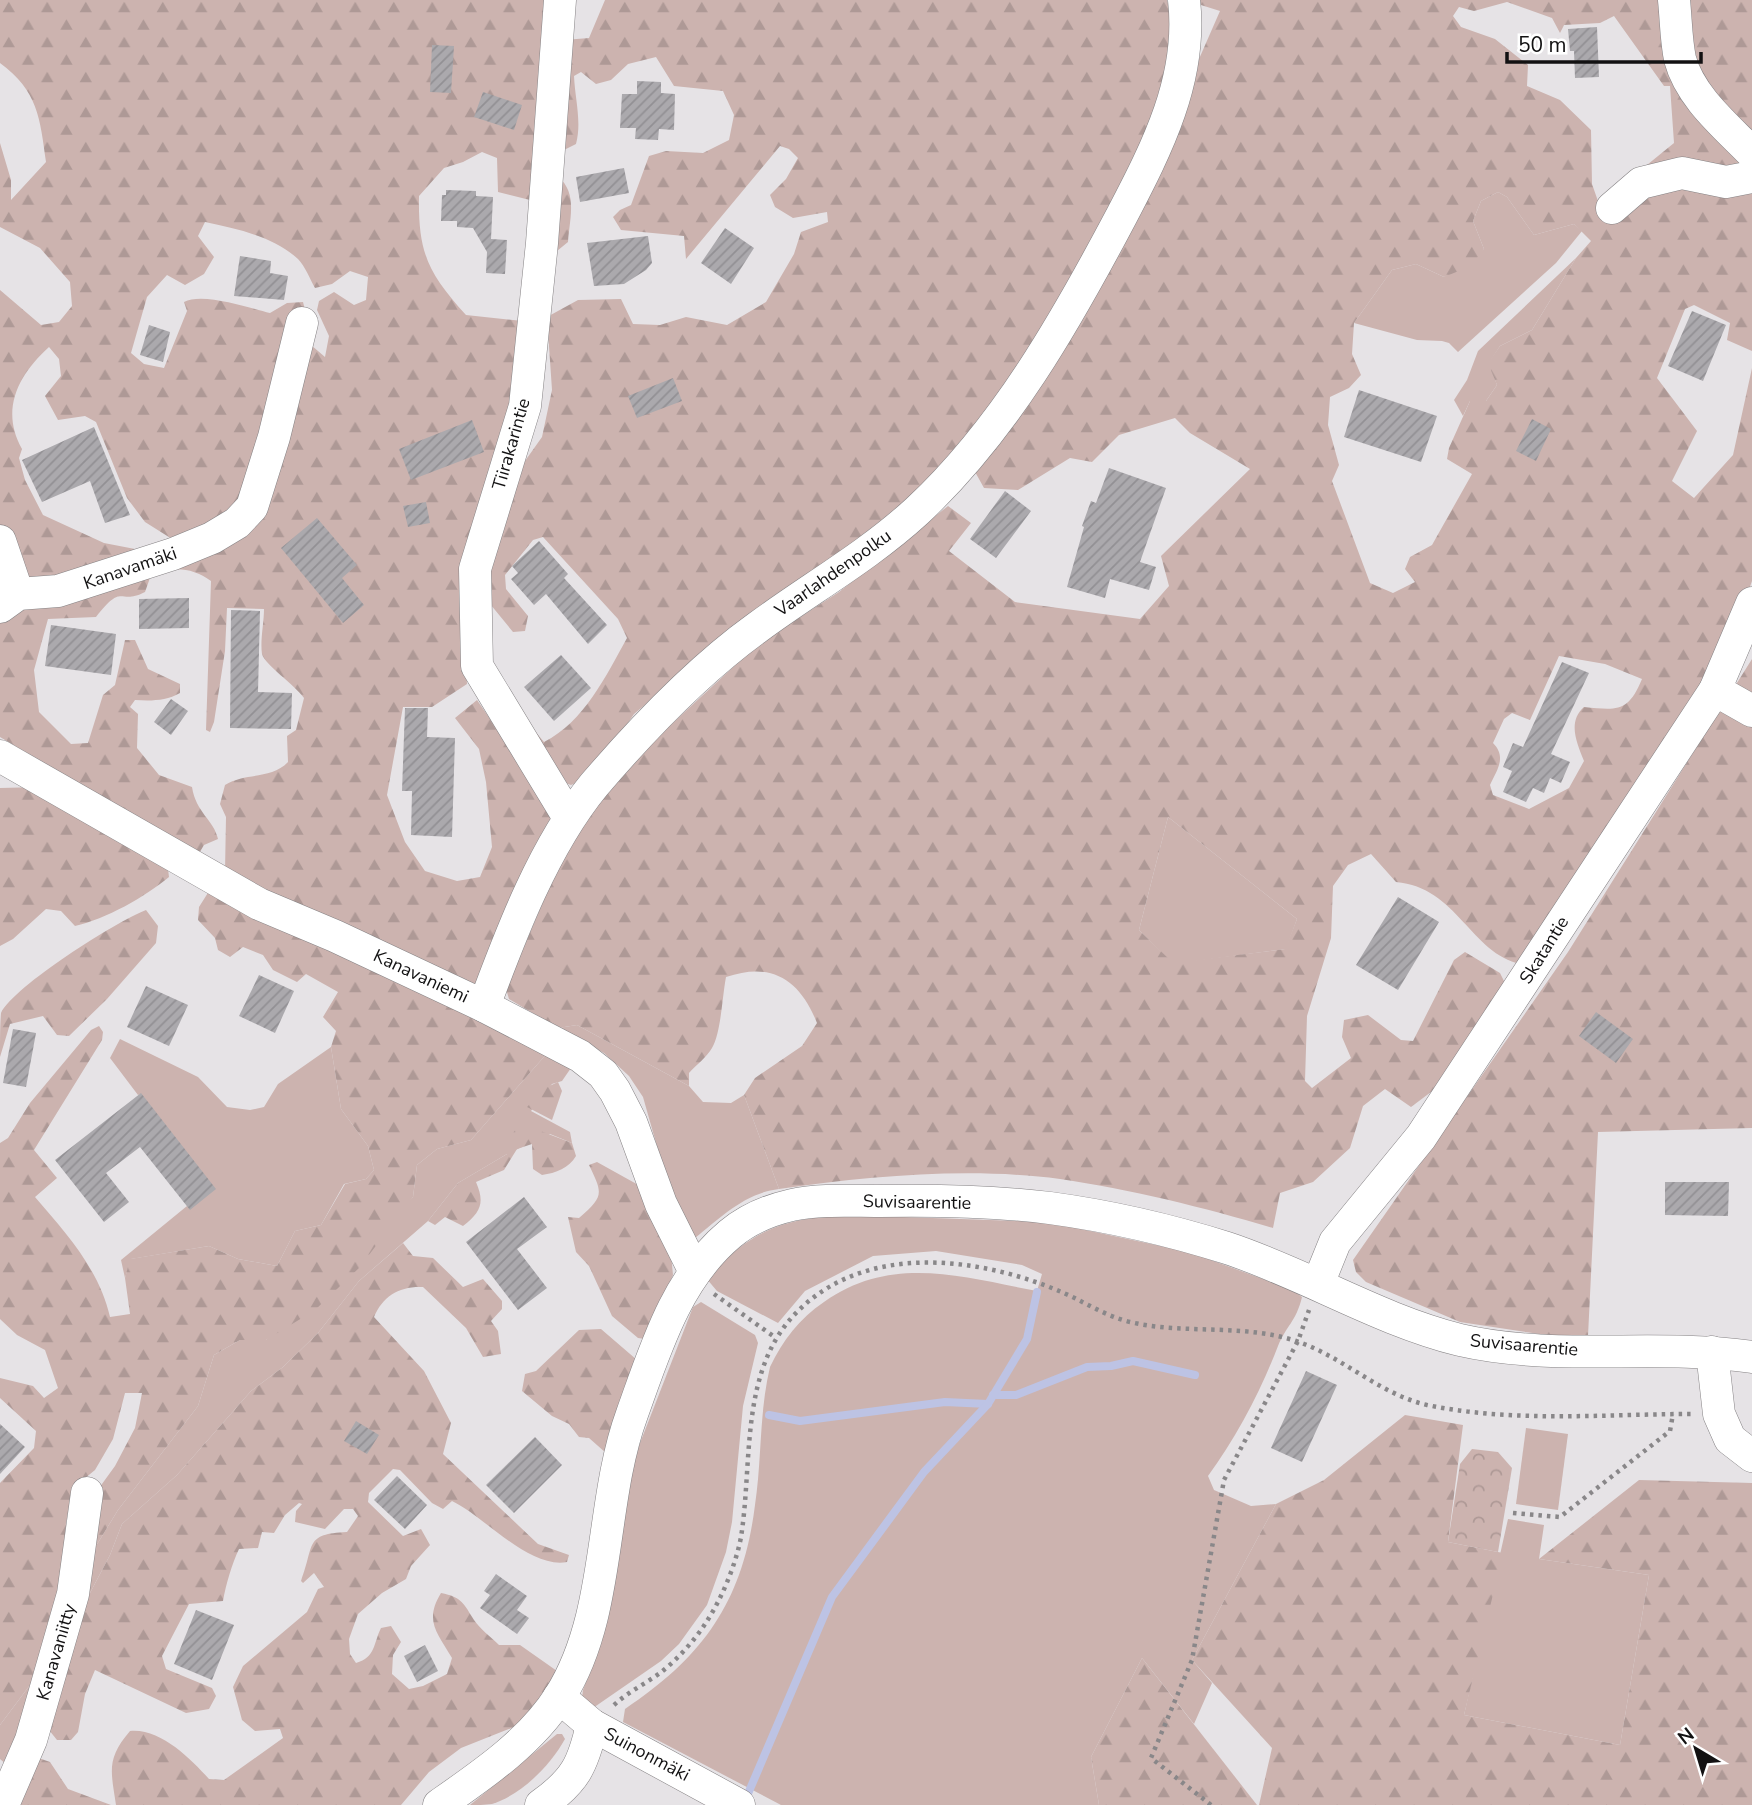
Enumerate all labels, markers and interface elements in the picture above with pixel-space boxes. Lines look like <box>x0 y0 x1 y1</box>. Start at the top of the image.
scale bar <box>1507 21 1701 65</box>
text: 50 m <box>1518 31 1567 59</box>
street label: Tiirakarintie <box>486 395 536 493</box>
street label: Vaarlahdenpolku <box>769 524 896 623</box>
street label: Kanavamäki <box>80 541 180 595</box>
street label: Skatantie <box>1514 912 1574 988</box>
street label: Kanavaniemi <box>369 943 473 1009</box>
street label: Suvisaarentie <box>863 1189 971 1215</box>
street label: Suvisaarentie <box>1469 1328 1579 1362</box>
street label: Kanavaniitty <box>31 1600 81 1703</box>
north arrow <box>1661 1714 1731 1784</box>
street label: Suinonmäki <box>600 1721 694 1787</box>
text: N <box>1673 1722 1700 1751</box>

